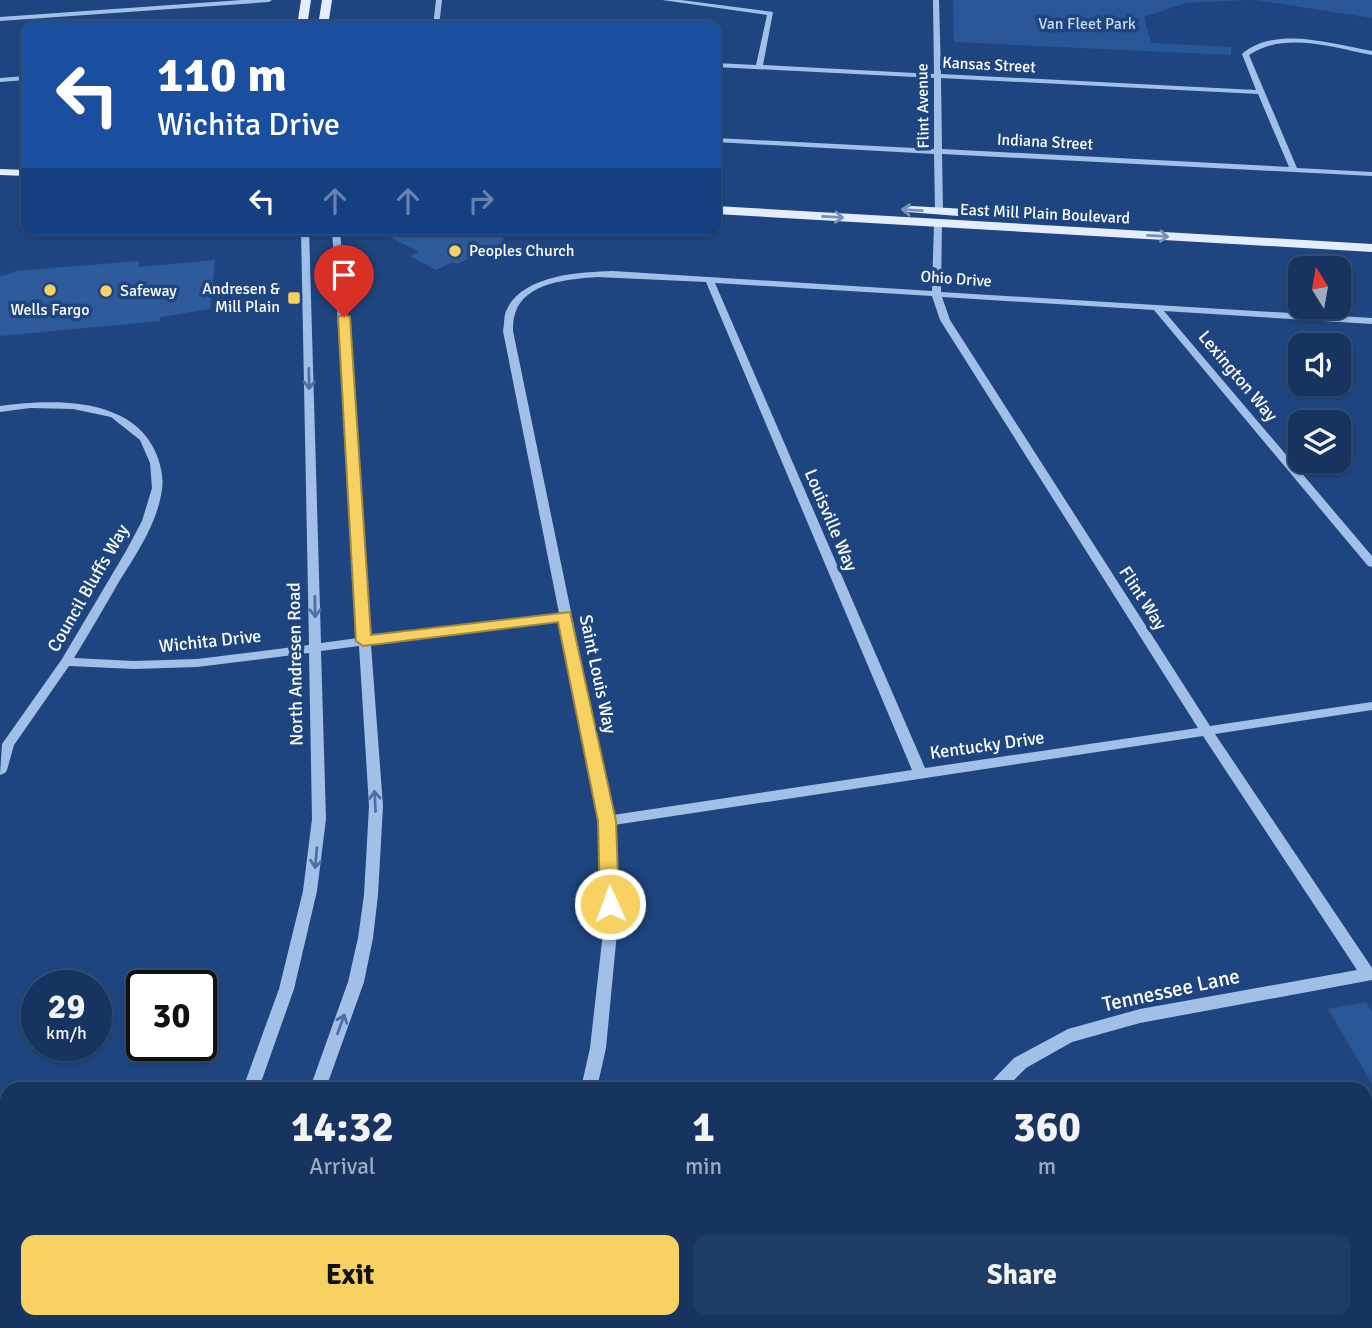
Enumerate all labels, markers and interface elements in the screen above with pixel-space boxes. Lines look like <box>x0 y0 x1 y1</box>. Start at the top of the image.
park label: Van Fleet Park <box>1038 14 1136 34</box>
text: 110 m <box>157 45 287 105</box>
icon: left <box>42 49 133 140</box>
street label: Kansas Street <box>942 53 1037 77</box>
street label: Flint Avenue <box>912 63 934 149</box>
text: Wichita Drive <box>157 105 340 144</box>
street label: Indiana Street <box>996 129 1094 155</box>
icon: left <box>243 182 281 220</box>
icon: ahead <box>316 182 354 220</box>
icon: ahead <box>389 182 427 220</box>
icon: right <box>462 182 500 220</box>
street label: East Mill Plain Boulevard <box>959 200 1131 228</box>
one-way arrow <box>901 203 924 216</box>
one-way arrow <box>821 211 844 224</box>
one-way arrow <box>1146 229 1169 242</box>
place label: Peoples Church <box>469 241 574 261</box>
marker: Peoples Church <box>447 243 463 259</box>
pin <box>314 245 374 317</box>
icon: arrive <box>325 256 363 294</box>
north arrow <box>1288 256 1351 318</box>
map controls <box>1288 256 1351 473</box>
street label: Ohio Drive <box>920 267 992 291</box>
place label: Andresen & Mill Plain <box>202 279 280 317</box>
place label: Safeway <box>120 281 177 301</box>
marker: Wells Fargo <box>42 282 58 298</box>
marker: Safeway <box>98 283 114 299</box>
marker: Andresen & Mill Plain <box>286 290 302 306</box>
place label: Wells Fargo <box>10 300 90 320</box>
street label: Lexington Way <box>1194 326 1283 426</box>
button: sound <box>1288 333 1351 396</box>
one-way arrow <box>302 367 316 390</box>
button: layers <box>1288 410 1351 473</box>
street label: Louisville Way <box>800 466 863 575</box>
street label: Council Bluffs Way <box>43 520 134 656</box>
street label: Flint Way <box>1114 562 1172 634</box>
street label: North Andresen Road <box>283 582 307 746</box>
one-way arrow <box>308 595 321 618</box>
street label: Saint Louis Way <box>575 613 621 736</box>
street label: Wichita Drive <box>158 625 262 657</box>
street label: Kentucky Drive <box>928 726 1046 764</box>
one-way arrow <box>369 790 382 813</box>
one-way arrow <box>309 847 322 869</box>
position arrow <box>573 867 647 941</box>
street label: Tennessee Lane <box>1100 963 1242 1017</box>
speed limit sign: 30 <box>126 970 217 1061</box>
text: 29 <box>48 985 85 1028</box>
one-way arrow <box>336 1014 348 1036</box>
text: km/h <box>46 1022 87 1044</box>
text: 14:32 <box>291 1102 394 1153</box>
text: 1 <box>692 1102 715 1153</box>
text: 360 <box>1013 1102 1081 1153</box>
text: Arrival <box>309 1152 376 1181</box>
text: min <box>685 1152 722 1181</box>
text: m <box>1038 1152 1056 1181</box>
button: Exit <box>21 1235 679 1315</box>
button: Share <box>693 1235 1351 1315</box>

